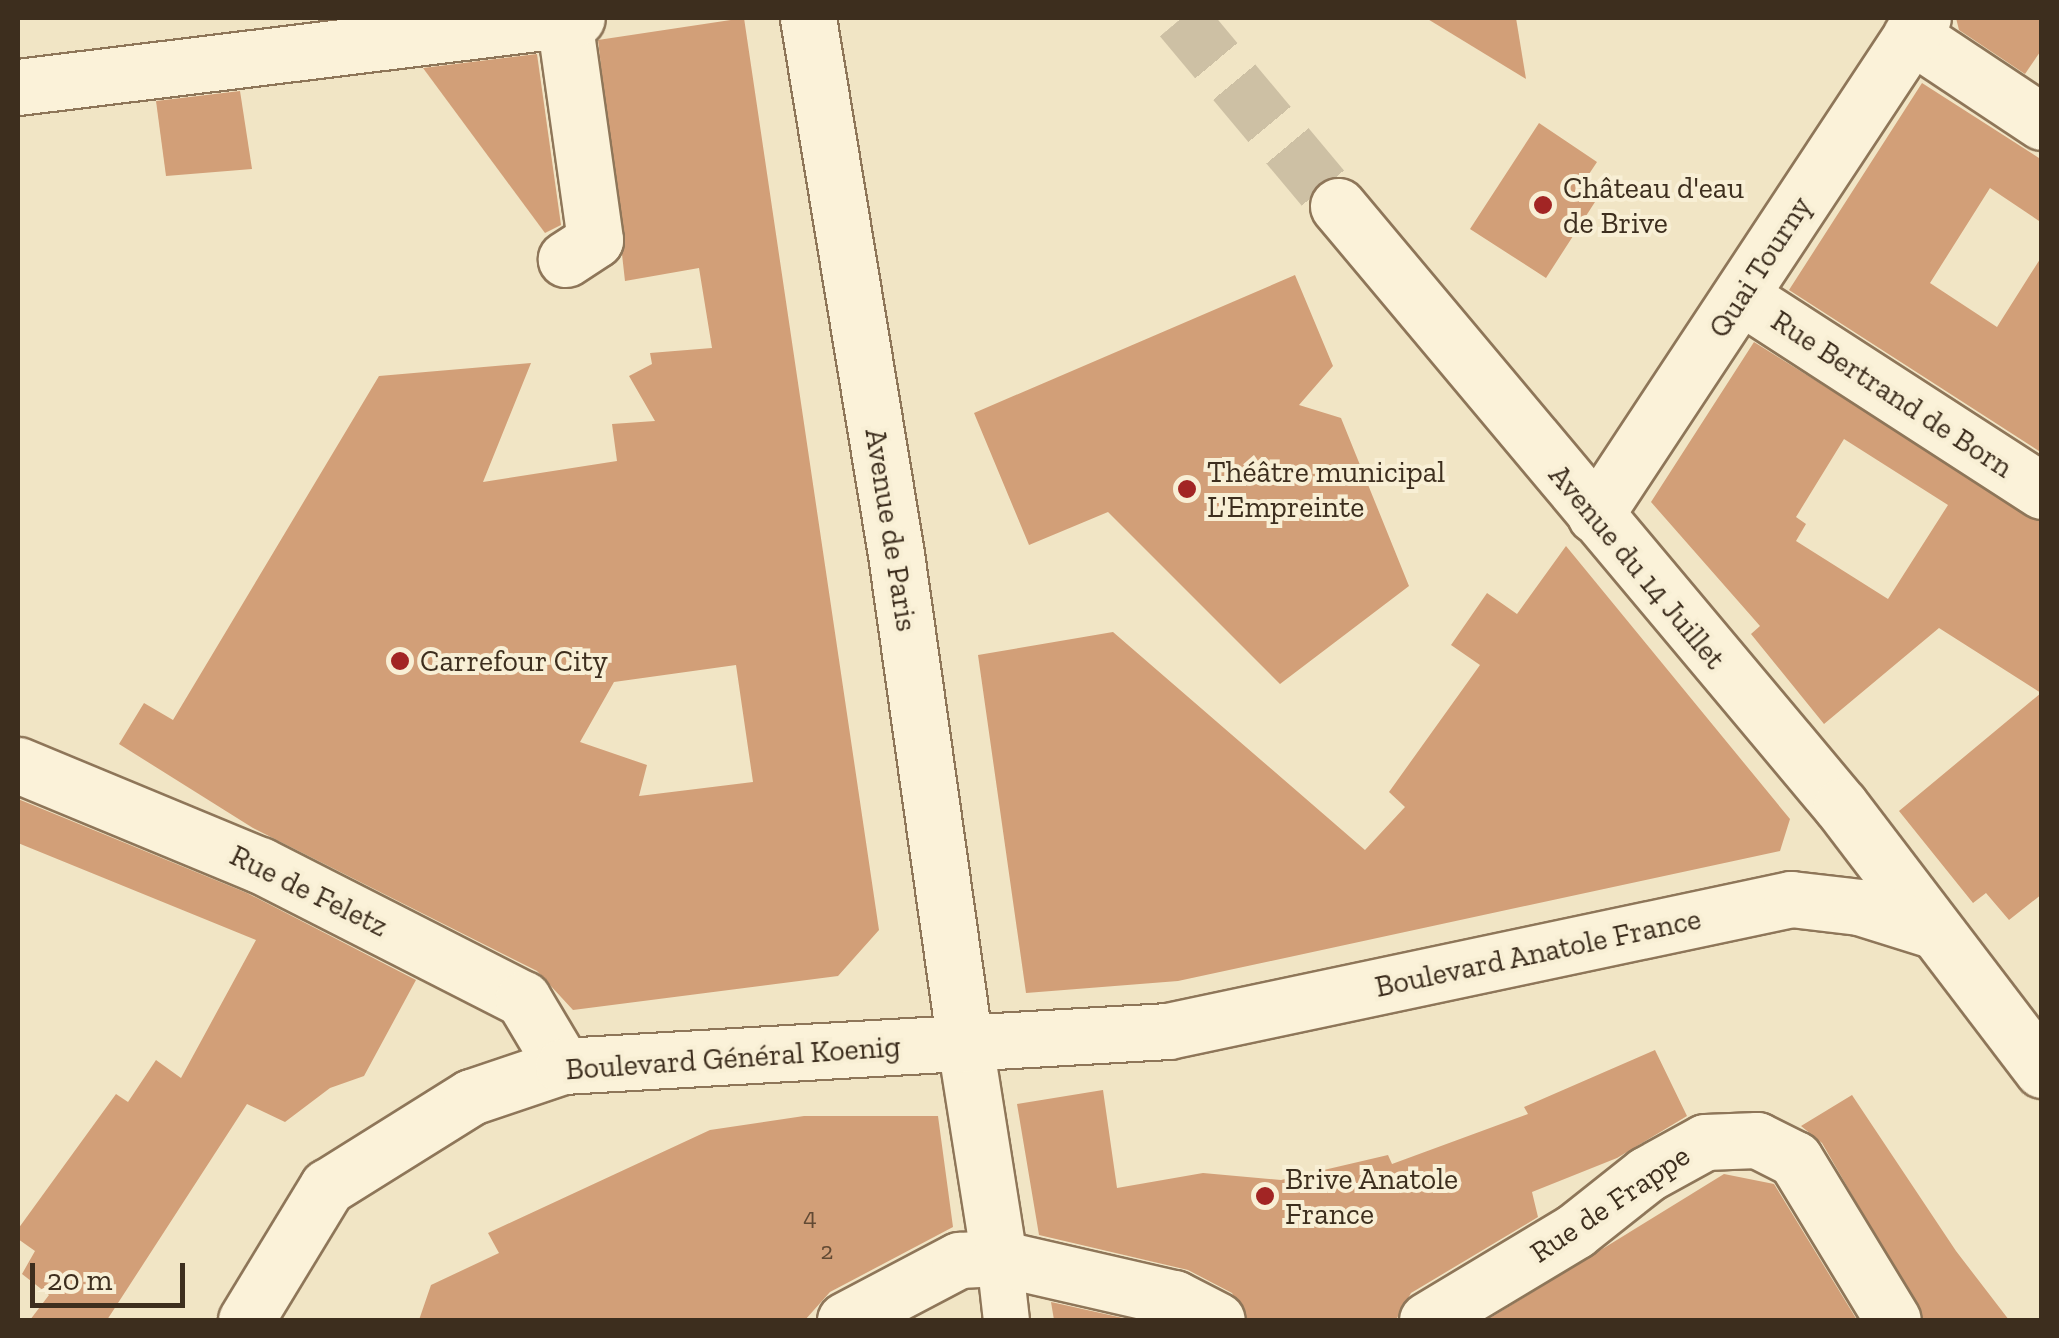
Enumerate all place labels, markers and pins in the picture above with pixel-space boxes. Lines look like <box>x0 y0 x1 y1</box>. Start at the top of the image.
place label: Château d'eau de Brive <box>1563 170 1744 240</box>
marker: Château d'eau de Brive <box>1532 194 1554 216</box>
place label: Théâtre municipal L'Empreinte <box>1207 454 1445 524</box>
marker: Théâtre municipal L'Empreinte <box>1176 478 1198 500</box>
place label: Carrefour City <box>420 643 608 679</box>
marker: Carrefour City <box>389 650 411 672</box>
place label: Brive Anatole France <box>1285 1161 1459 1232</box>
marker: Brive Anatole France <box>1254 1185 1276 1207</box>

